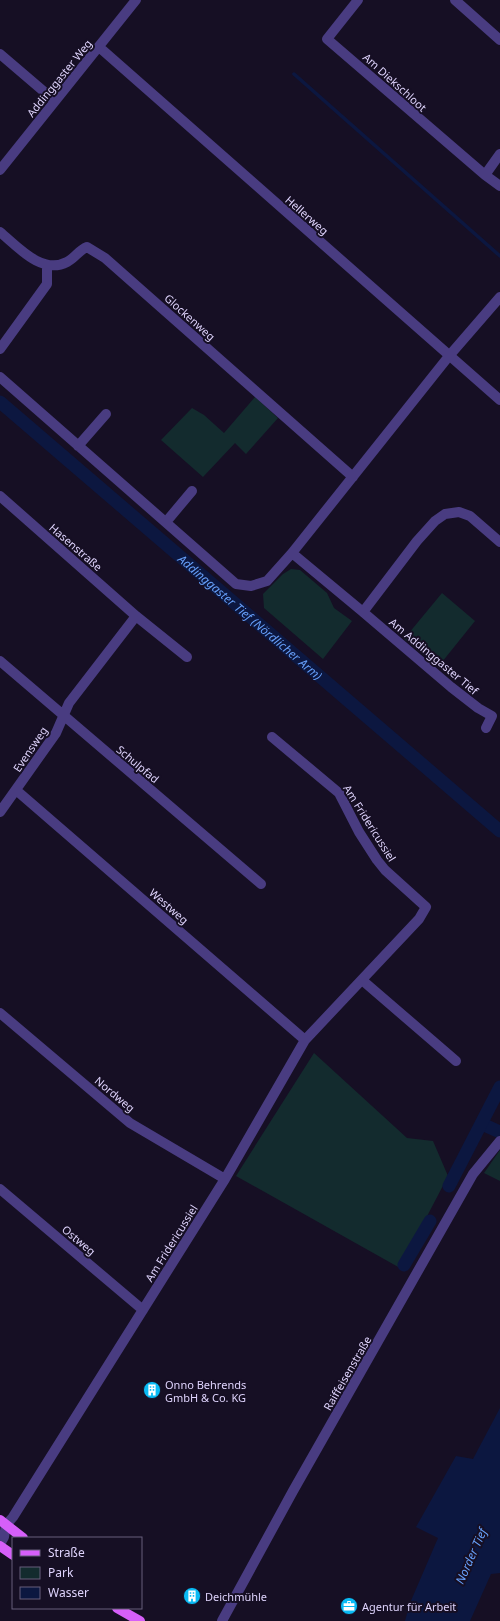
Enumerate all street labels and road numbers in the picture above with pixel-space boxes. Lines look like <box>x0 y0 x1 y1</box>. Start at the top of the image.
street label: Addinggaster Weg <box>23 36 95 120</box>
street label: Am Diekschloot <box>360 49 430 115</box>
street label: Hellerweg <box>282 192 332 238</box>
street label: Glockenweg <box>161 290 219 344</box>
street label: Hasenstraße <box>46 520 106 574</box>
street label: Am Addinggaster Tief <box>386 614 483 698</box>
street label: Evensweg <box>9 723 51 775</box>
street label: Schulpfad <box>114 742 162 786</box>
street label: Am Fridericussiel <box>340 782 400 864</box>
street label: Westweg <box>146 885 192 927</box>
street label: Nordweg <box>92 1073 138 1115</box>
street label: Am Fridericussiel <box>141 1202 201 1284</box>
street label: Ostweg <box>59 1222 99 1258</box>
street label: Raiffeisenstraße <box>320 1333 374 1413</box>

